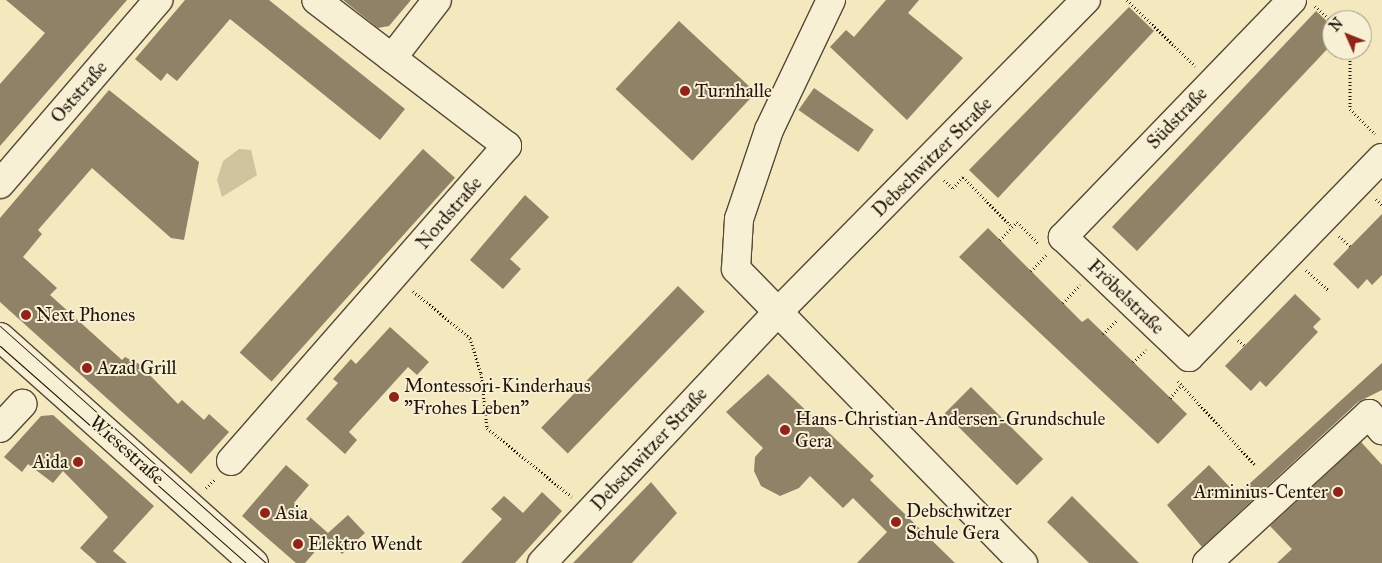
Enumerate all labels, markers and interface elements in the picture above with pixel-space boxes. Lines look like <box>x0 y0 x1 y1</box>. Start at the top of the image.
north arrow <box>1322 10 1372 60</box>
text: N <box>1326 15 1347 35</box>
street label: Oststraße <box>46 56 112 128</box>
place label: Turnhalle <box>695 80 772 102</box>
street label: Südstraße <box>1142 82 1212 154</box>
marker: Turnhalle <box>679 85 691 97</box>
street label: Debschwitzer Straße <box>867 92 997 222</box>
street label: Nordstraße <box>411 172 487 254</box>
street label: Fröbelstraße <box>1083 255 1169 339</box>
place label: Next Phones <box>36 304 135 326</box>
marker: Next Phones <box>20 309 32 321</box>
place label: Azad Grill <box>97 357 177 379</box>
marker: Azad Grill <box>81 362 93 374</box>
place label: Montessori-Kinderhaus "Frohes Leben" <box>404 375 591 419</box>
street label: Debschwitzer Straße <box>586 383 712 515</box>
marker: Montessori-Kinderhaus "Frohes Leben" <box>388 391 400 403</box>
place label: Hans-Christian-Andersen-Grundschule Gera <box>795 408 1105 452</box>
street label: Wiesestraße <box>85 411 169 489</box>
marker: Hans-Christian-Andersen-Grundschule Gera <box>779 424 791 436</box>
place label: Aida <box>32 451 68 473</box>
marker: Aida <box>72 456 84 468</box>
place label: Arminius-Center <box>1194 481 1328 503</box>
marker: Arminius-Center <box>1332 486 1344 498</box>
place label: Debschwitzer Schule Gera <box>906 500 1012 544</box>
place label: Asia <box>275 502 308 524</box>
marker: Asia <box>259 507 271 519</box>
marker: Debschwitzer Schule Gera <box>890 516 902 528</box>
place label: Elektro Wendt <box>308 533 423 555</box>
marker: Elektro Wendt <box>292 538 304 550</box>

